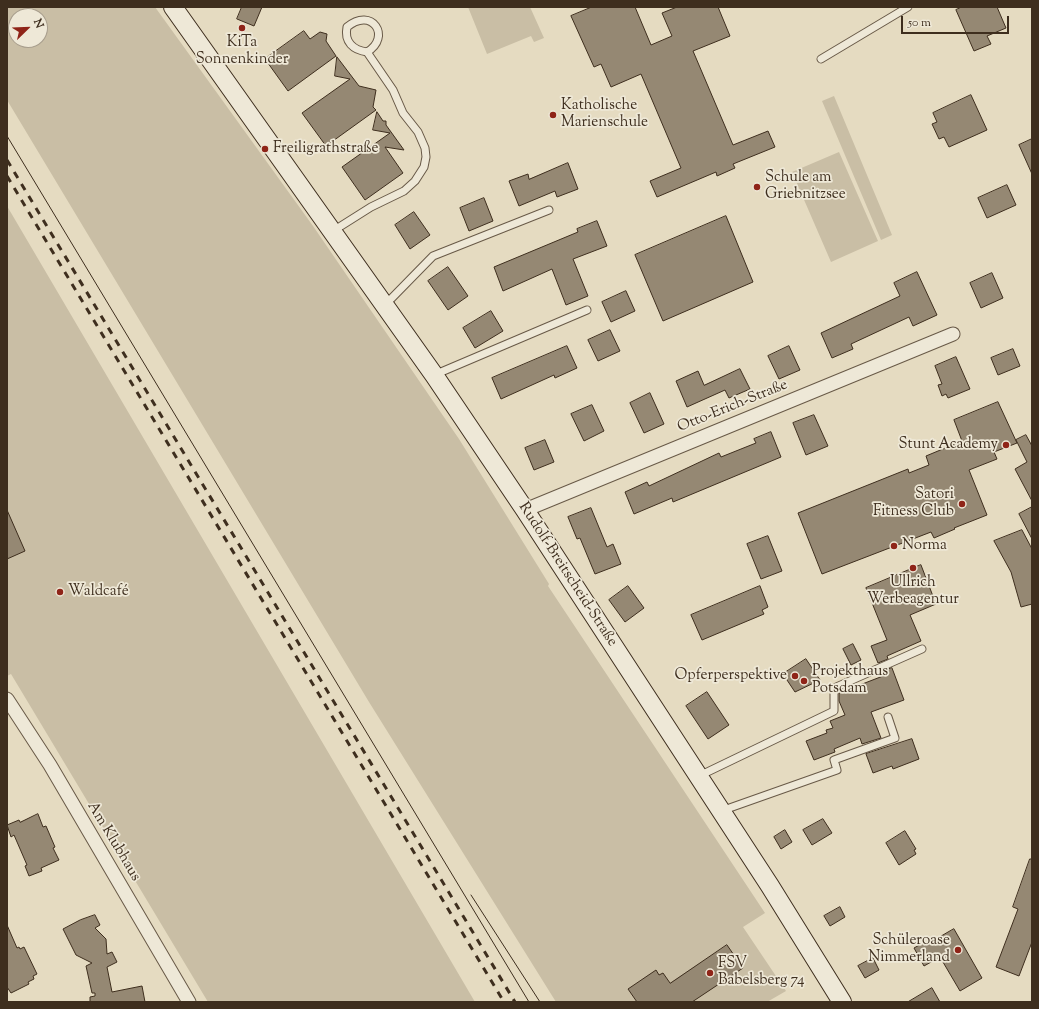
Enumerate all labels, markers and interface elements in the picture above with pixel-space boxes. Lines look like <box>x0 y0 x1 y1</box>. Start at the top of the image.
north arrow <box>8 8 48 48</box>
scale bar <box>903 8 1011 34</box>
text: 50 m <box>908 14 931 32</box>
text: N <box>29 17 47 31</box>
marker: KiTa Sonnenkinder <box>237 23 247 33</box>
place label: KiTa Sonnenkinder <box>196 34 288 69</box>
place label: Katholische Marienschule <box>561 97 648 132</box>
marker: Katholische Marienschule <box>548 110 558 120</box>
place label: Freiligrathstraße <box>273 140 378 158</box>
marker: Freiligrathstraße <box>260 144 270 154</box>
place label: Schule am Griebnitzsee <box>765 169 846 204</box>
marker: Schule am Griebnitzsee <box>752 182 762 192</box>
street label: Otto-Erich-Straße <box>675 377 791 437</box>
place label: Stunt Academy <box>899 436 998 454</box>
marker: Stunt Academy <box>1001 440 1011 450</box>
place label: Satori Fitness Club <box>873 486 954 521</box>
marker: Satori Fitness Club <box>957 499 967 509</box>
street label: Rudolf-Breitscheid-Straße <box>514 500 620 650</box>
place label: Norma <box>902 537 947 555</box>
marker: Norma <box>889 541 899 551</box>
marker: Ullrich Werbeagentur <box>908 563 918 573</box>
place label: Ullrich Werbeagentur <box>867 574 959 609</box>
place label: Waldcafé <box>68 583 129 601</box>
marker: Waldcafé <box>55 587 65 597</box>
place label: Projekthaus Potsdam <box>812 663 888 698</box>
place label: Opferperspektive <box>675 667 787 685</box>
marker: Opferperspektive <box>790 671 800 681</box>
marker: Projekthaus Potsdam <box>799 676 809 686</box>
street label: Am Klubhaus <box>82 799 144 885</box>
place label: Schüleroase Nimmerland <box>868 932 950 967</box>
marker: Schüleroase Nimmerland <box>953 945 963 955</box>
place label: FSV Babelsberg 74 <box>718 955 805 990</box>
marker: FSV Babelsberg 74 <box>705 968 715 978</box>

